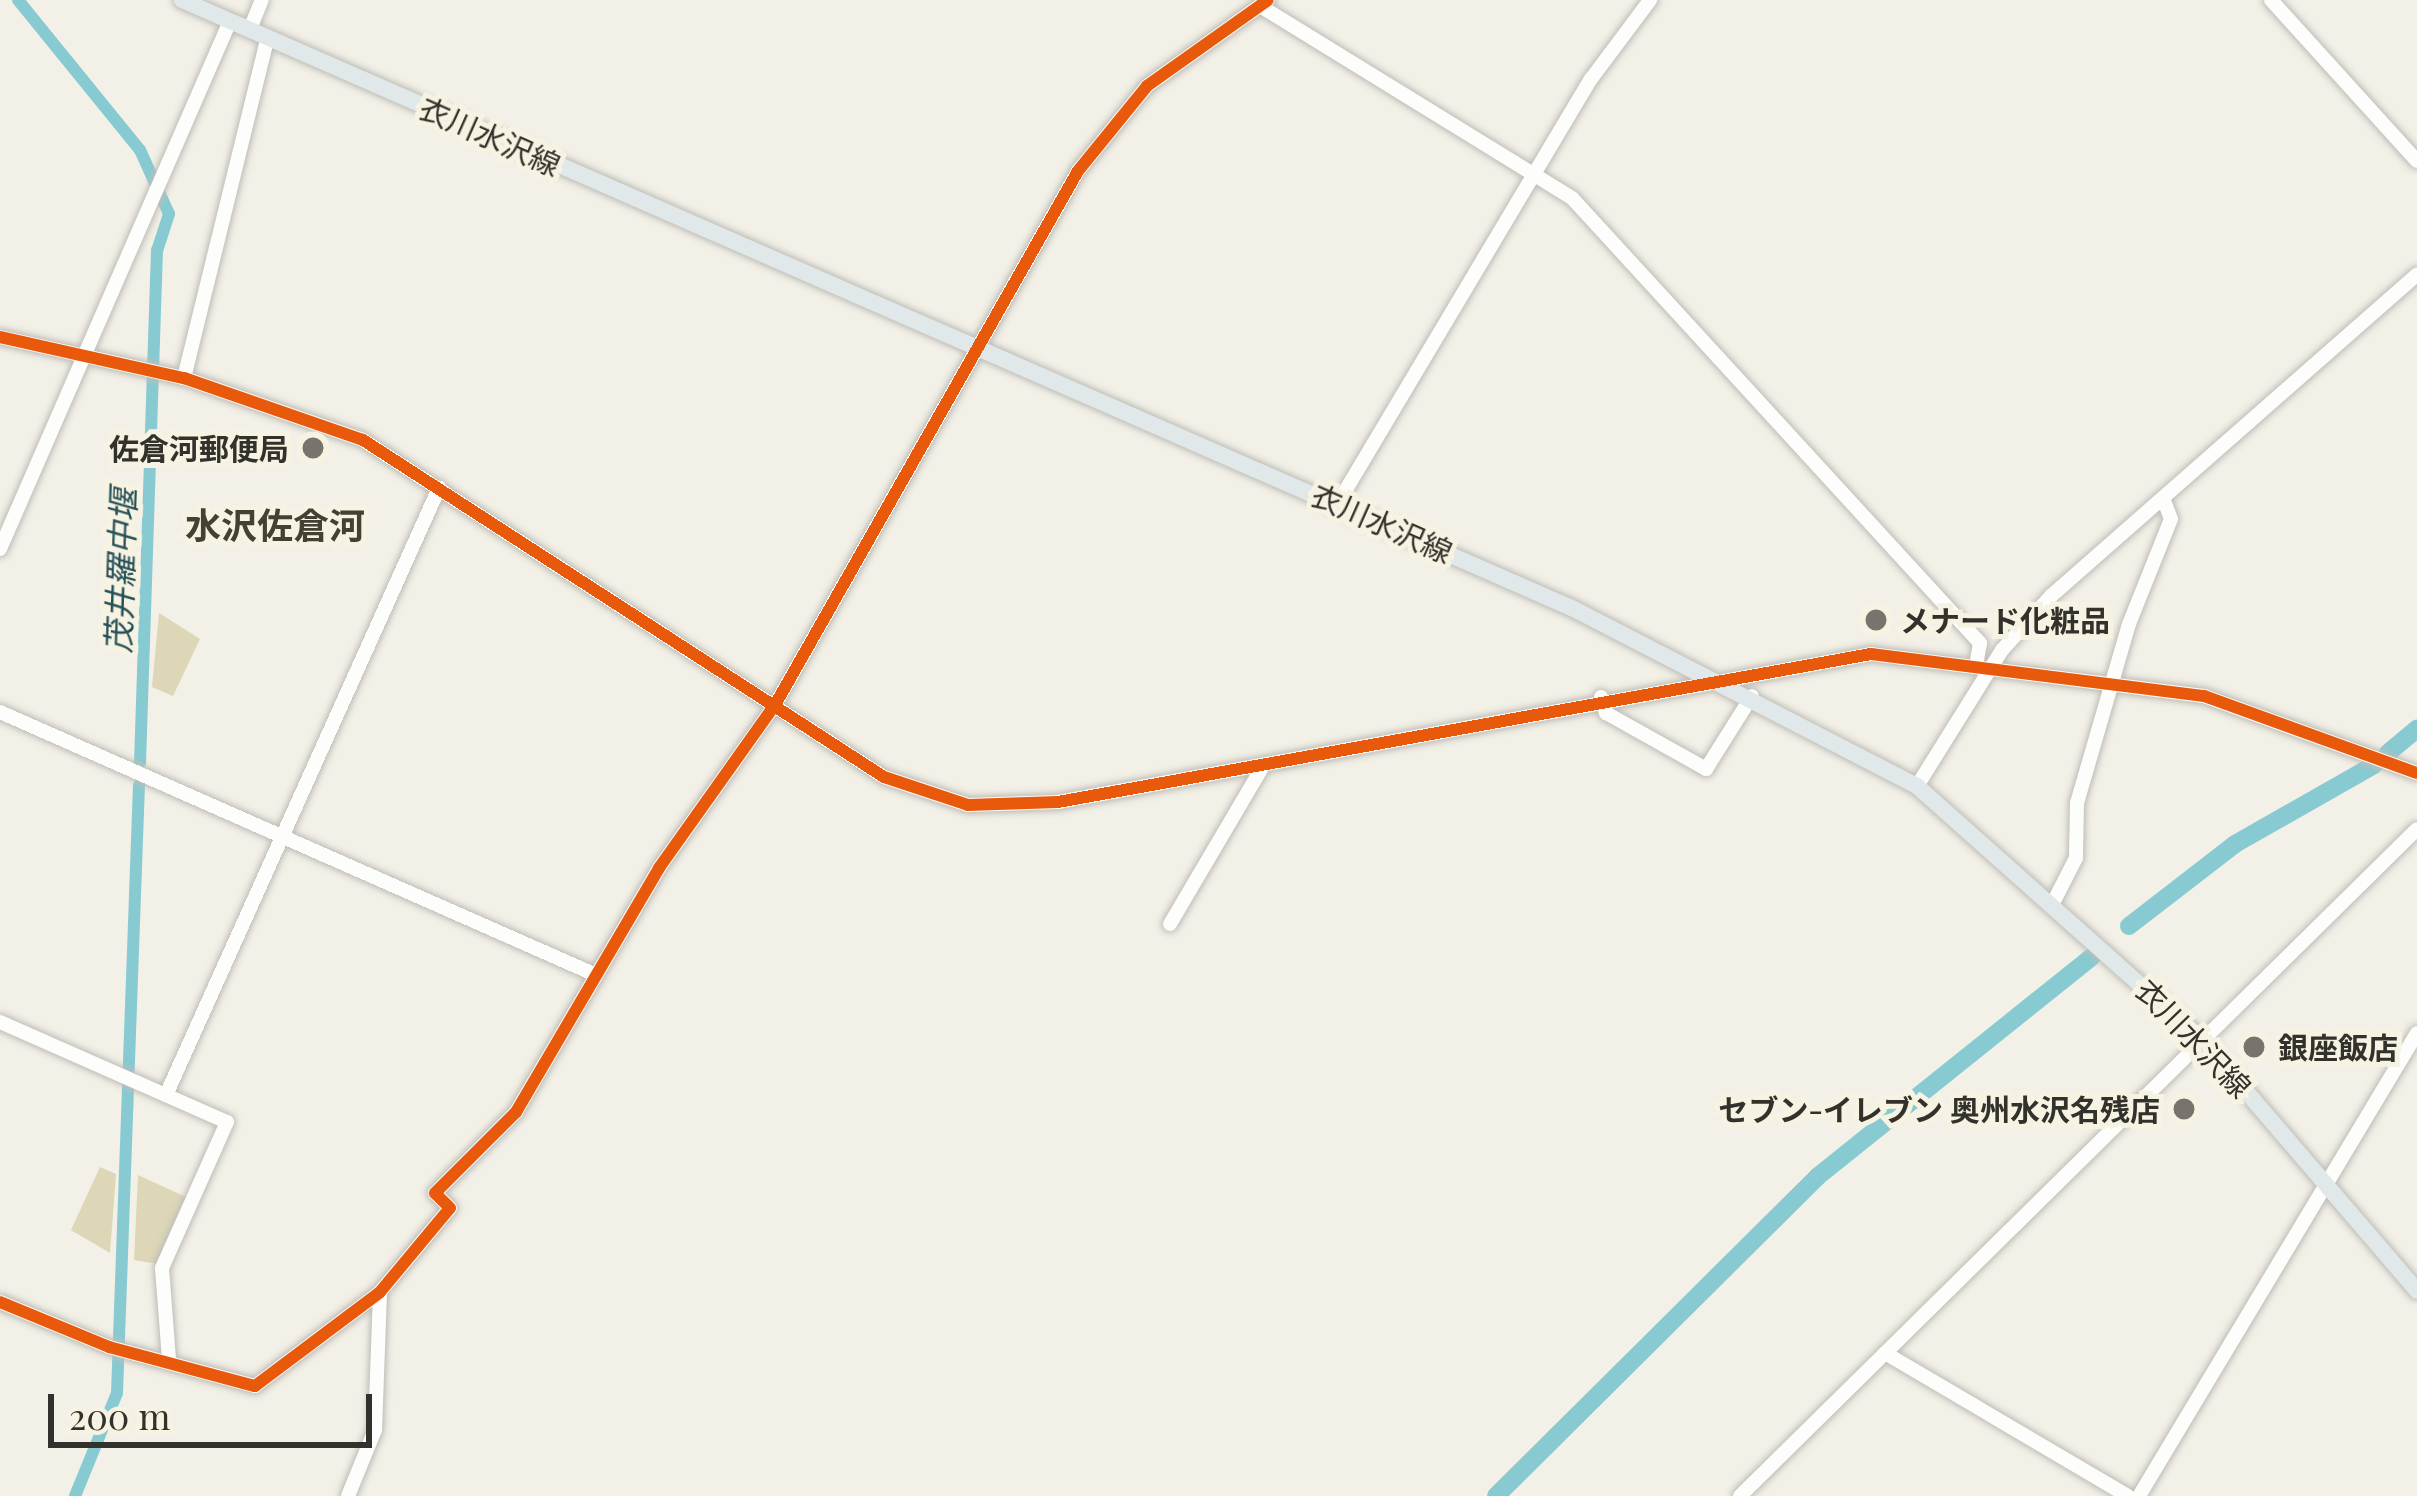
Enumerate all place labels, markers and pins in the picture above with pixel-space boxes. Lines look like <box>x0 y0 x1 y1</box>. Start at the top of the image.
place label: 佐倉河郵便局 <box>109 430 289 466</box>
marker: 佐倉河郵便局 <box>300 435 326 461</box>
place label: メナード化粧品 <box>1900 602 2110 638</box>
marker: メナード化粧品 <box>1863 607 1889 633</box>
place label: 銀座飯店 <box>2278 1029 2398 1065</box>
marker: 銀座飯店 <box>2241 1034 2267 1060</box>
place label: セブン-イレブン 奥州水沢名残店 <box>1719 1091 2160 1127</box>
marker: セブン-イレブン 奥州水沢名残店 <box>2171 1096 2197 1122</box>

